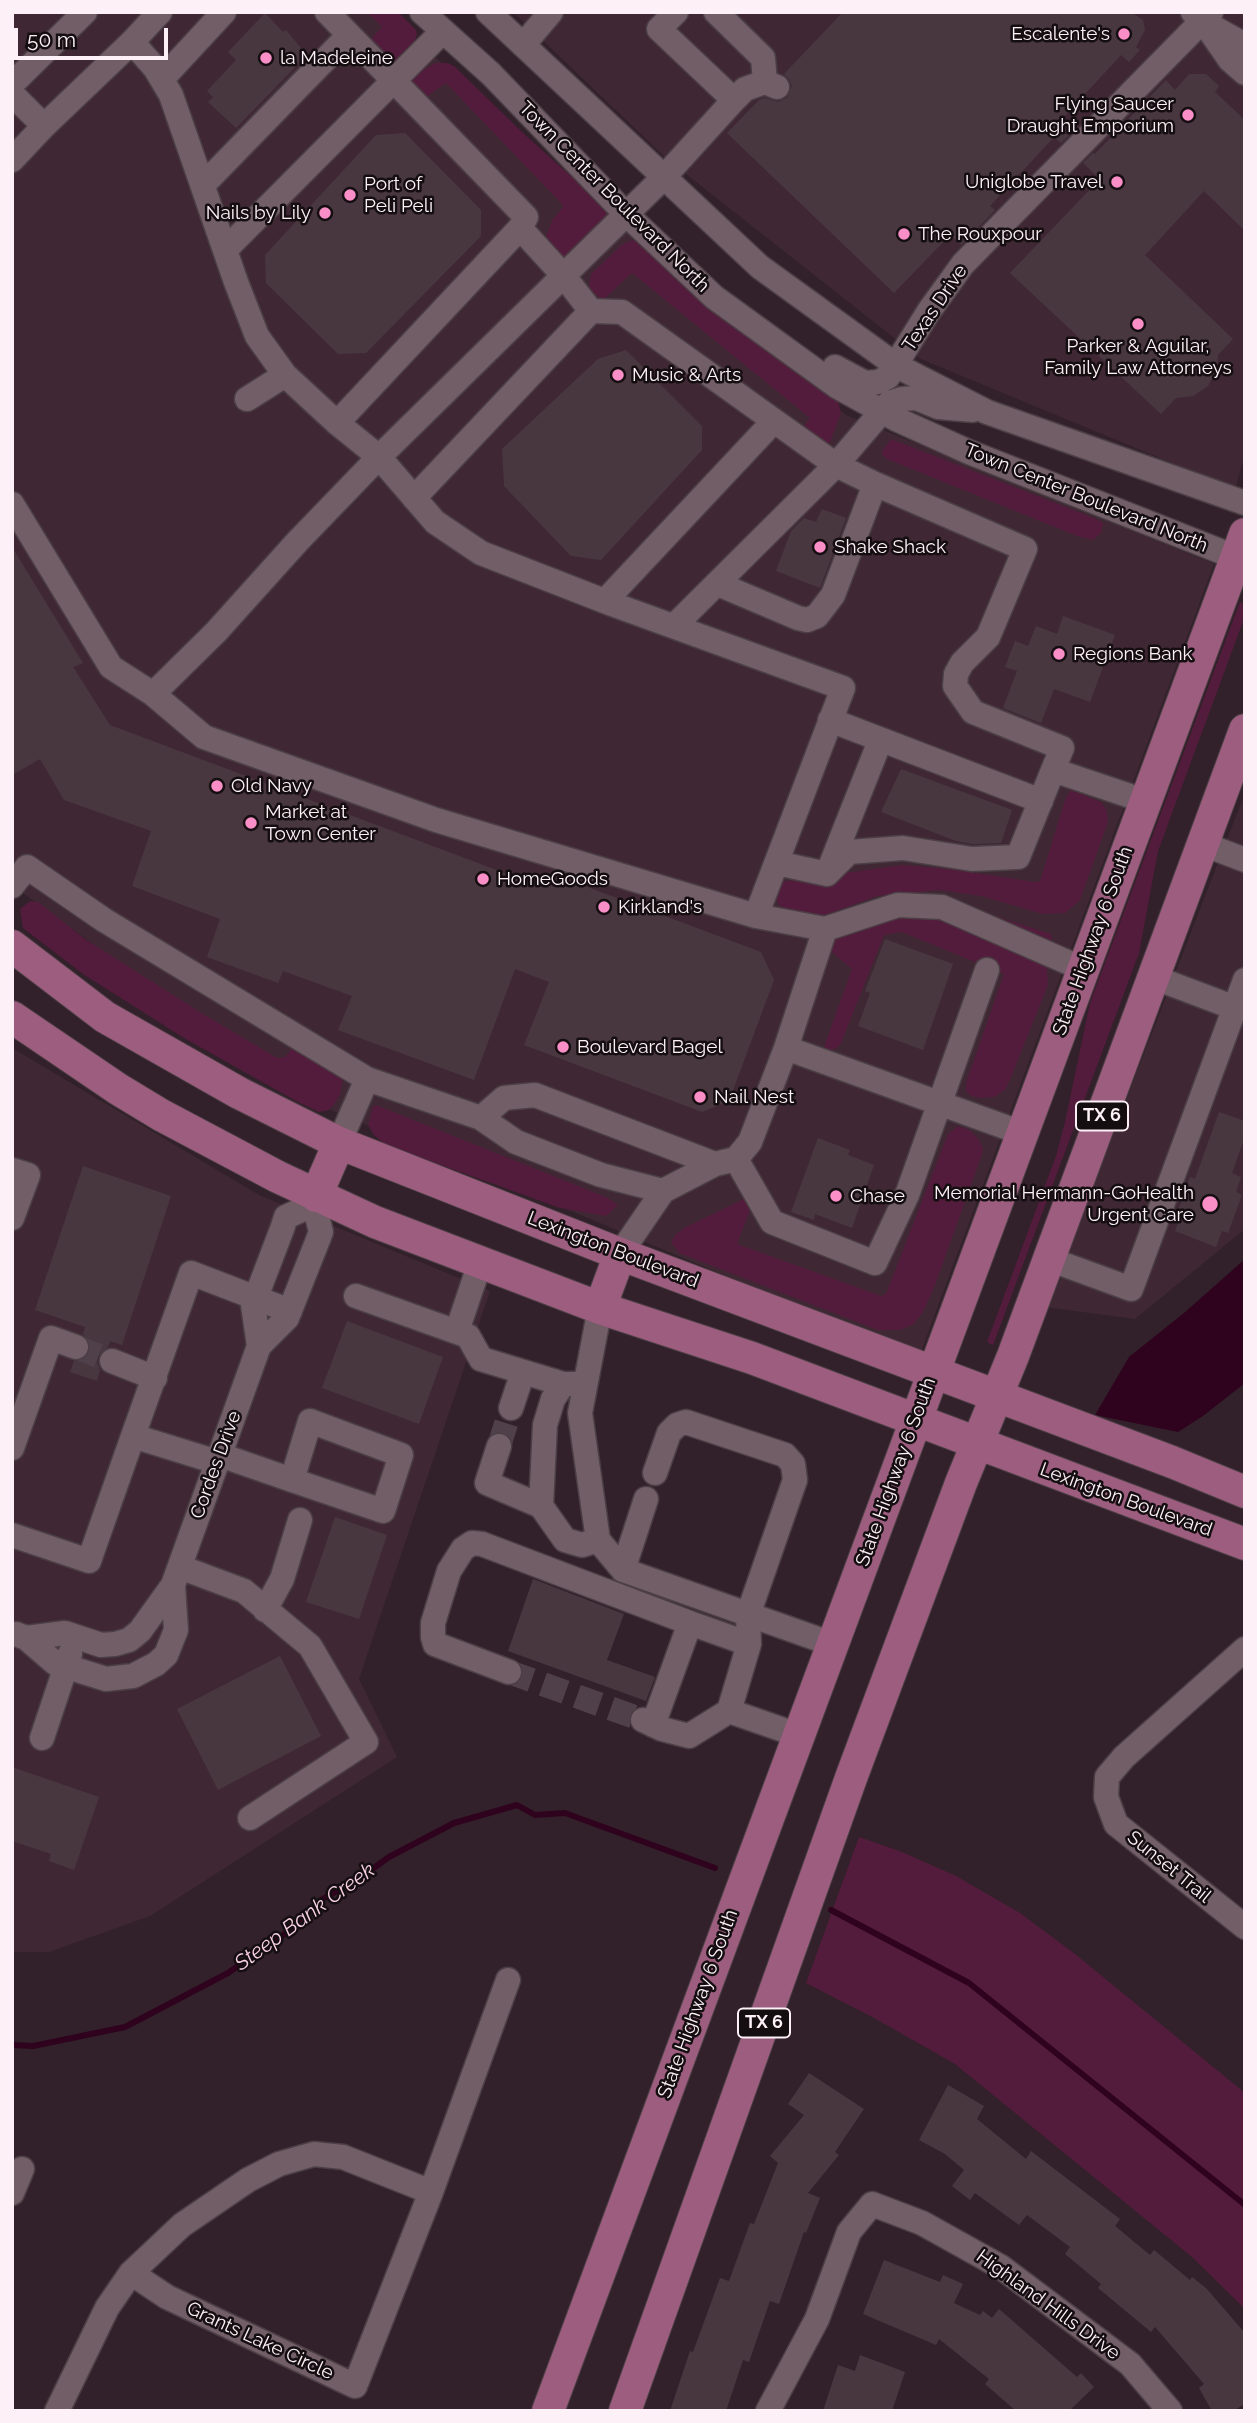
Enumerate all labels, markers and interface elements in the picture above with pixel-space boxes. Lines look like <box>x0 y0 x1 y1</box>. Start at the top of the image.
scale bar <box>18 14 172 58</box>
place label: Escalente's <box>1011 23 1110 45</box>
marker: Escalente's <box>1116 26 1132 42</box>
text: 50 m <box>27 27 76 52</box>
place label: la Madeleine <box>280 47 393 69</box>
marker: la Madeleine <box>258 50 274 66</box>
place label: Flying Saucer Draught Emporium <box>1007 93 1174 137</box>
street label: Town Center Boulevard North <box>514 97 714 297</box>
marker: Flying Saucer Draught Emporium <box>1180 107 1196 123</box>
place label: Uniglobe Travel <box>965 171 1103 193</box>
place label: Port of Peli Peli <box>364 173 433 217</box>
marker: Uniglobe Travel <box>1109 174 1125 190</box>
marker: Port of Peli Peli <box>342 187 358 203</box>
place label: Nails by Lily <box>206 202 311 224</box>
marker: Nails by Lily <box>317 205 333 221</box>
place label: The Rouxpour <box>918 223 1042 245</box>
marker: The Rouxpour <box>896 226 912 242</box>
street label: Texas Drive <box>898 260 972 356</box>
marker: Parker & Aguilar, Family Law Attorneys <box>1130 316 1146 332</box>
place label: Parker & Aguilar, Family Law Attorneys <box>1044 335 1232 379</box>
place label: Music & Arts <box>632 364 741 386</box>
marker: Music & Arts <box>610 367 626 383</box>
street label: Town Center Boulevard North <box>961 439 1211 557</box>
place label: Shake Shack <box>834 536 946 558</box>
marker: Shake Shack <box>812 539 828 555</box>
place label: Regions Bank <box>1073 643 1193 665</box>
marker: Regions Bank <box>1051 646 1067 662</box>
place label: Old Navy <box>231 775 312 797</box>
marker: Old Navy <box>209 778 225 794</box>
place label: Market at Town Center <box>265 801 376 845</box>
marker: Market at Town Center <box>243 815 259 831</box>
street label: State Highway 6 South <box>1048 843 1138 1039</box>
place label: HomeGoods <box>497 868 608 890</box>
marker: HomeGoods <box>475 871 491 887</box>
place label: Kirkland's <box>618 896 702 918</box>
marker: Kirkland's <box>596 899 612 915</box>
place label: Boulevard Bagel <box>577 1036 723 1058</box>
marker: Boulevard Bagel <box>555 1039 571 1055</box>
place label: Nail Nest <box>714 1086 794 1108</box>
marker: Nail Nest <box>692 1089 708 1105</box>
road number: TX 6 <box>1076 1101 1128 1130</box>
place label: Memorial Hermann-GoHealth Urgent Care <box>934 1182 1194 1226</box>
place label: Chase <box>850 1185 905 1207</box>
marker: Chase <box>828 1188 844 1204</box>
marker: Memorial Hermann-GoHealth Urgent Care <box>1200 1194 1220 1214</box>
street label: Lexington Boulevard <box>524 1207 702 1293</box>
street label: State Highway 6 South <box>851 1374 941 1570</box>
street label: Cordes Drive <box>186 1408 246 1522</box>
street label: Lexington Boulevard <box>1037 1458 1215 1542</box>
street label: Sunset Trail <box>1122 1826 1216 1908</box>
water label: Steep Bank Creek <box>230 1858 380 1976</box>
street label: State Highway 6 South <box>653 1906 743 2102</box>
road number: TX 6 <box>738 2008 790 2038</box>
street label: Highland Hills Drive <box>972 2245 1124 2365</box>
street label: Grants Lake Circle <box>183 2297 337 2385</box>

